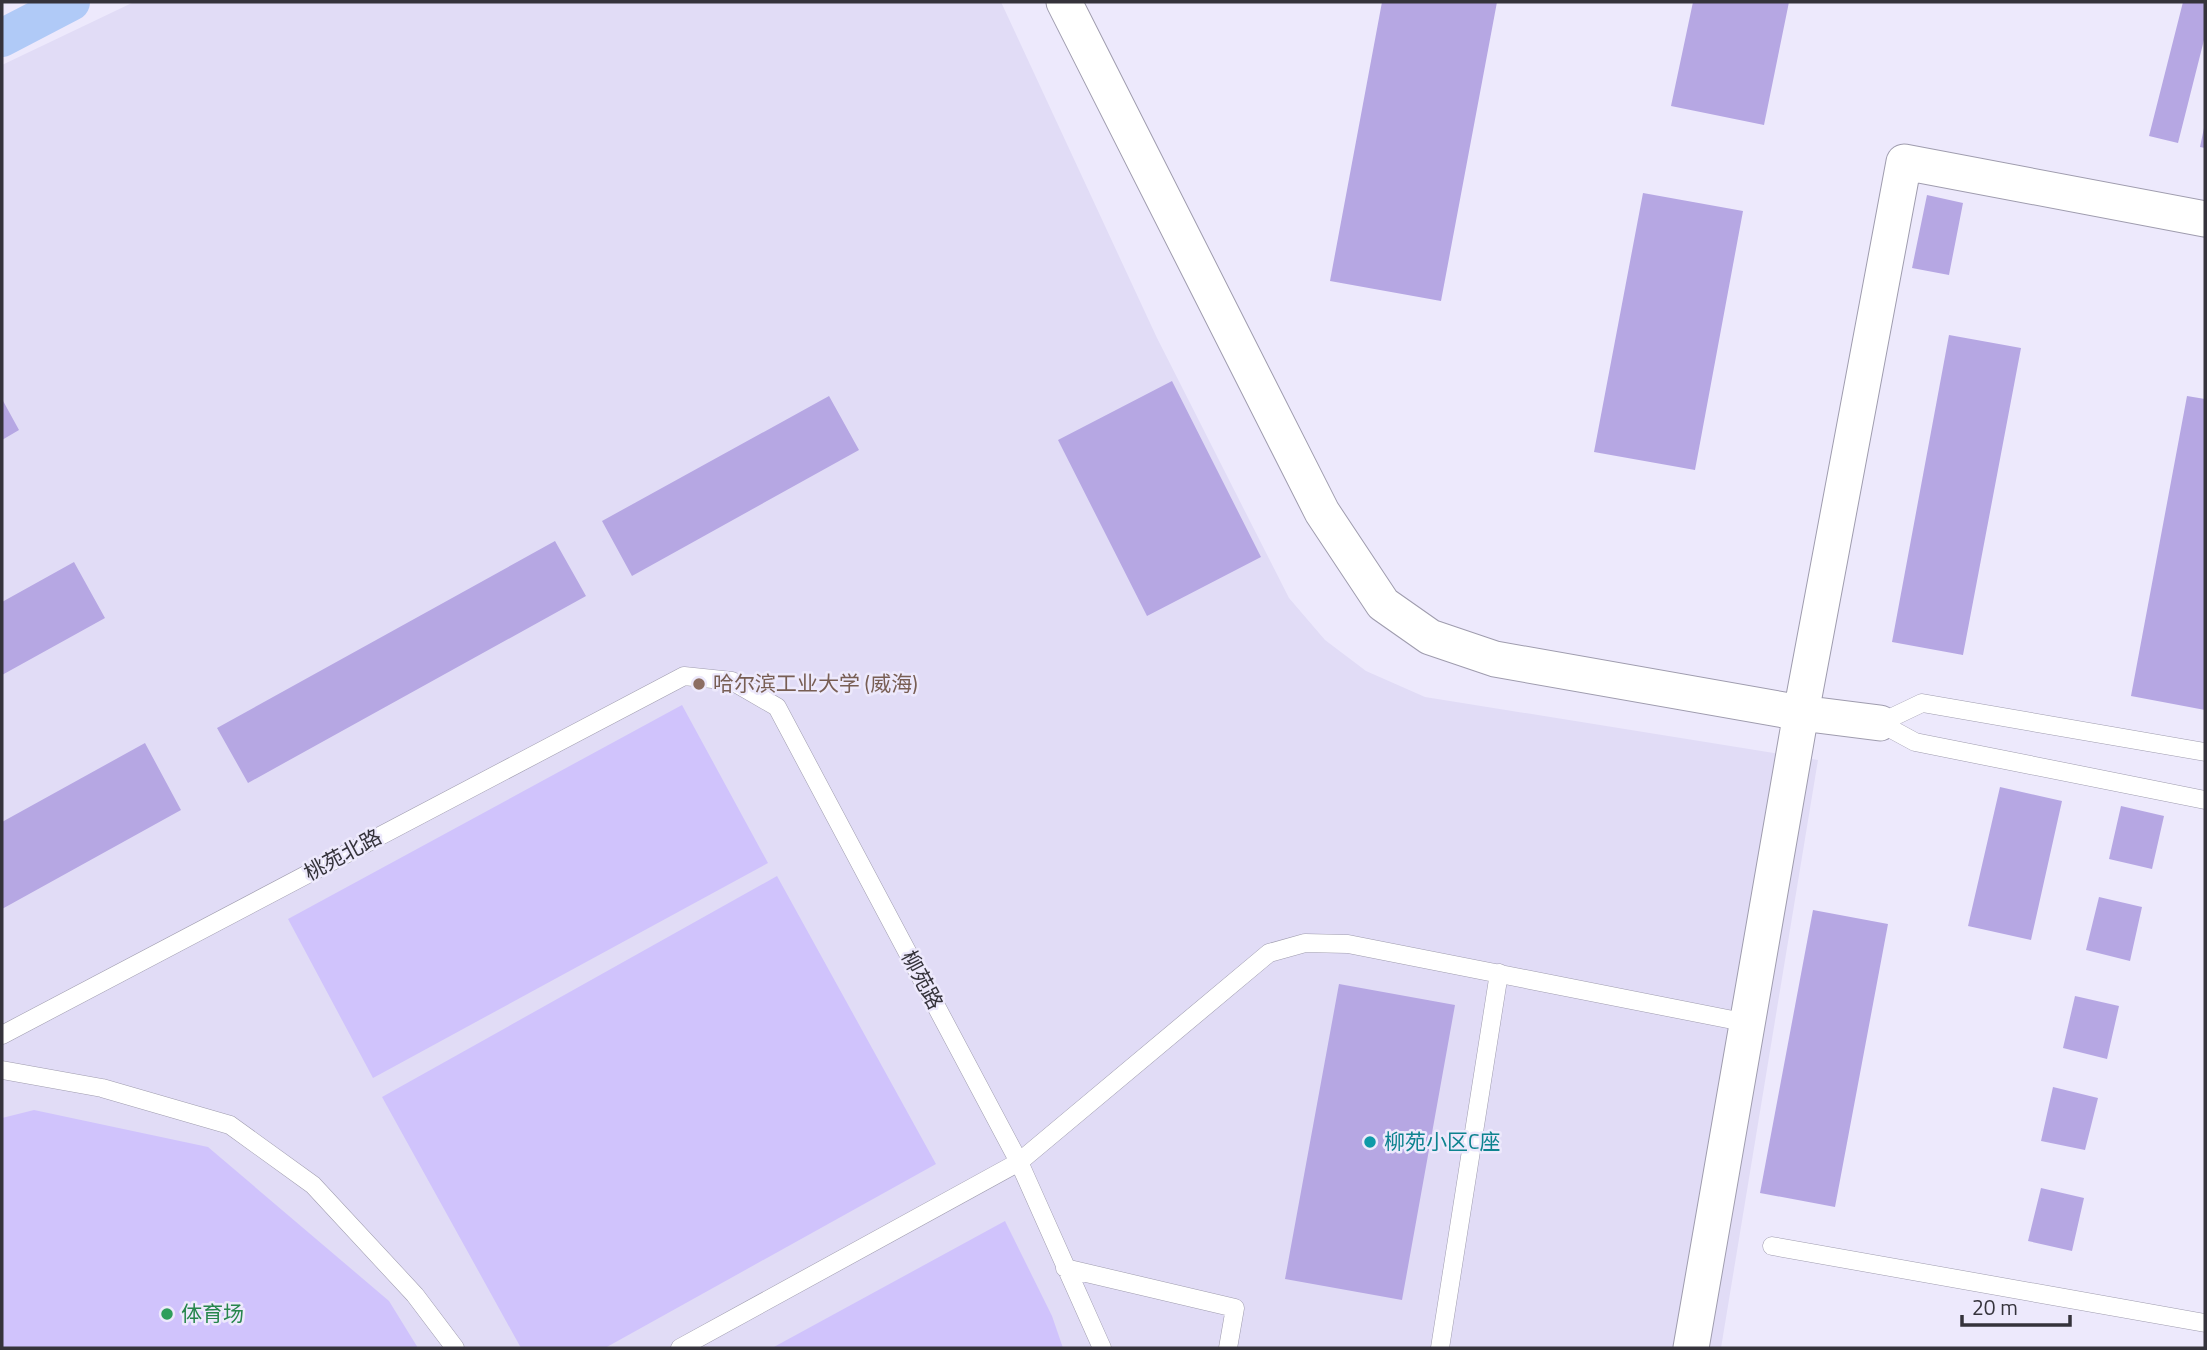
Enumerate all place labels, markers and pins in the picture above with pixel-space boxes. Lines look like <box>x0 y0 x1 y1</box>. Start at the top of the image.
place label: 哈尔滨工业大学 (威海) <box>713 667 918 699</box>
marker: 哈尔滨工业大学 (威海) <box>691 676 707 692</box>
place label: 柳苑小区C座 <box>1384 1125 1500 1157</box>
marker: 柳苑小区C座 <box>1362 1134 1378 1150</box>
place label: 体育场 <box>181 1297 244 1329</box>
marker: 体育场 <box>159 1306 175 1322</box>

